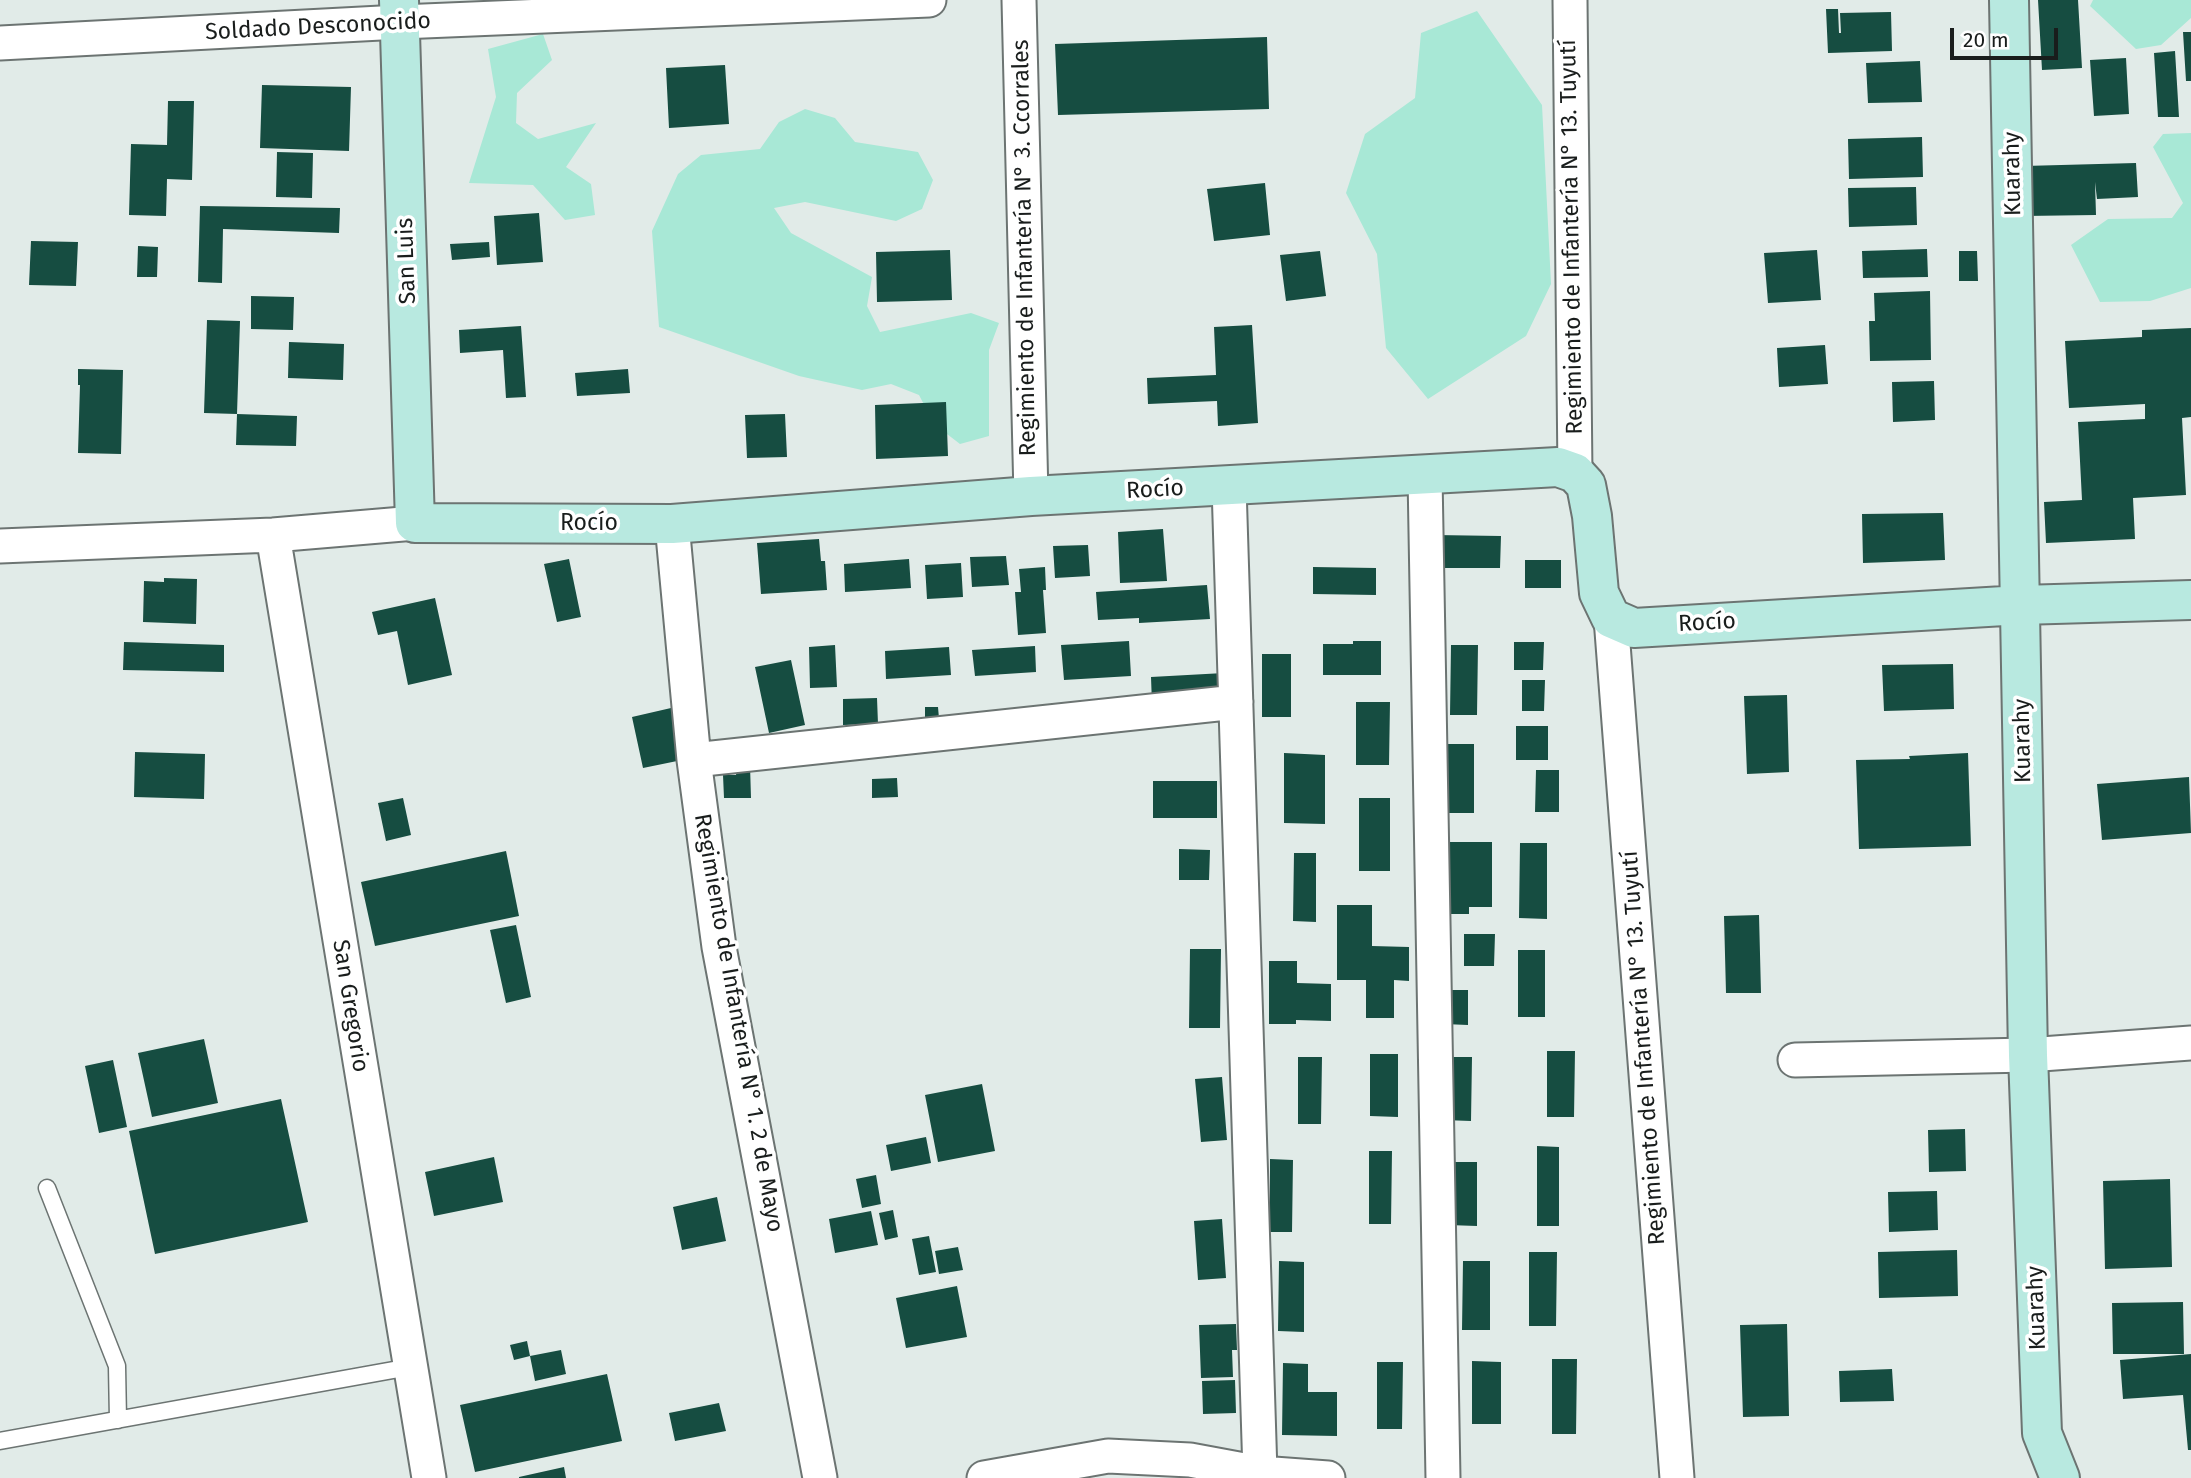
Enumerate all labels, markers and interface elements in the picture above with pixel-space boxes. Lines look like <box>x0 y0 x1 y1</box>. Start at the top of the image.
street label: Soldado Desconocido <box>205 7 431 47</box>
scale bar <box>1953 14 2062 58</box>
text: 20 m <box>1963 27 2009 53</box>
street label: Regimiento de Infantería N° 3. Ccorrales <box>1008 39 1042 457</box>
street label: Regimiento de Infantería N° 13. Tuyutí <box>1555 39 1589 435</box>
street label: Kuarahy <box>1998 132 2028 216</box>
street label: San Luis <box>392 217 422 305</box>
street label: Rocío <box>1125 475 1185 505</box>
street label: Rocío <box>560 510 618 538</box>
street label: Rocío <box>1677 608 1737 638</box>
street label: Kuarahy <box>2008 699 2038 783</box>
street label: Regimiento de Infantería N° 1. 2 de Mayo <box>688 812 788 1234</box>
street label: Regimiento de Infantería N° 13. Tuyutí <box>1616 850 1672 1246</box>
street label: San Gregorio <box>326 938 374 1074</box>
street label: Kuarahy <box>2022 1265 2052 1351</box>

